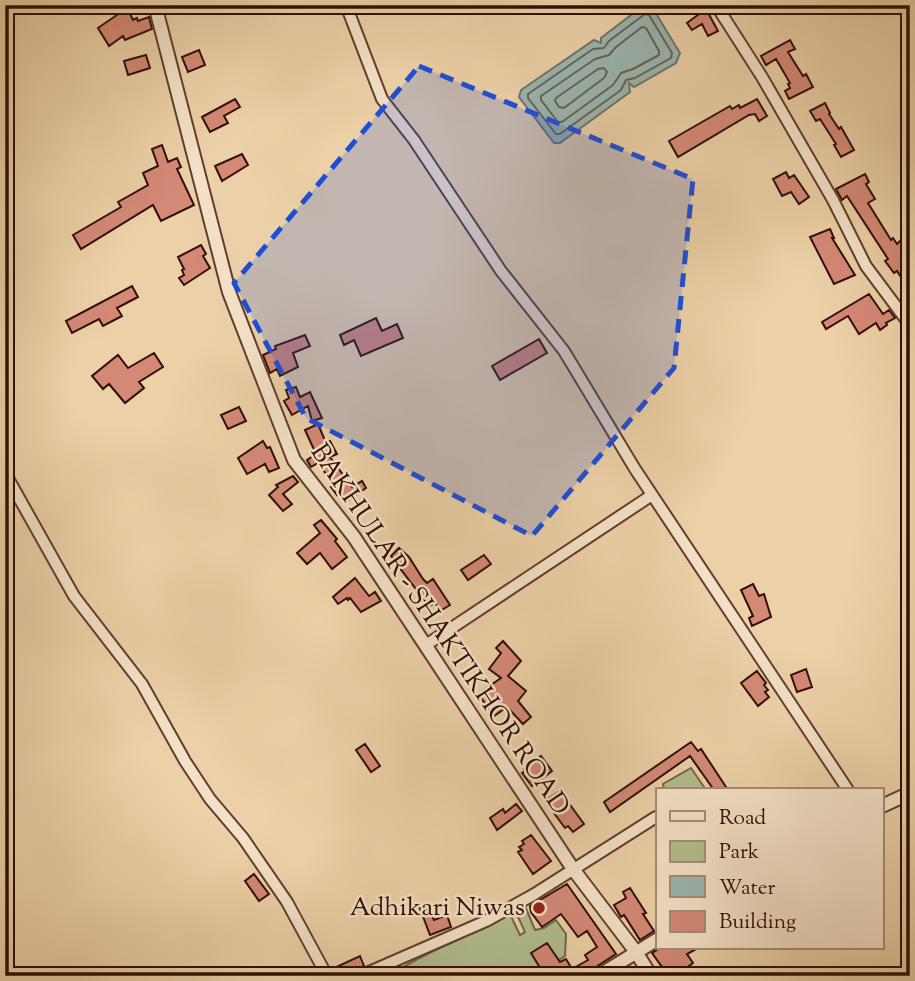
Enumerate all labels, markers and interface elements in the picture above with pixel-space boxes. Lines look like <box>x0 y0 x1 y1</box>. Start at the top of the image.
street label: BAKHULAR - SHAKTIKHOR ROAD <box>300 437 578 823</box>
legend <box>656 788 884 950</box>
text: Road <box>719 804 766 834</box>
text: Park <box>719 838 760 868</box>
text: Water <box>719 874 776 904</box>
place label: Adhikari Niwas <box>350 890 525 927</box>
marker: Adhikari Niwas <box>531 900 547 916</box>
text: Building <box>719 908 796 938</box>

